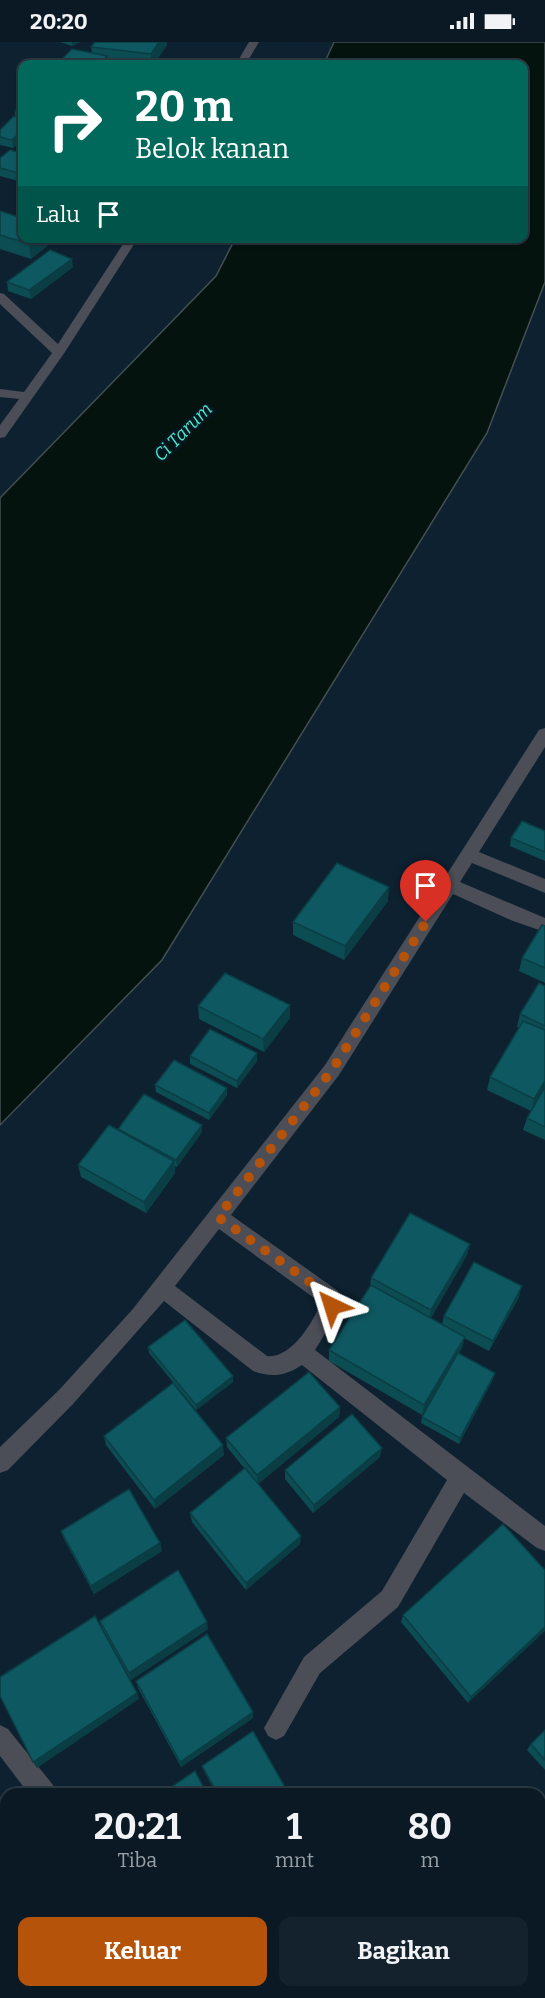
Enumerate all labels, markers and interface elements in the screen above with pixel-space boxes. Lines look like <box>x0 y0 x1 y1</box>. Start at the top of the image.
text: 20:20 <box>30 8 88 35</box>
text: 20 m <box>135 82 233 132</box>
icon: right <box>36 84 114 162</box>
text: Belok kanan <box>135 133 289 165</box>
icon: arrive <box>92 198 125 231</box>
text: Lalu <box>36 201 80 228</box>
water label: Ci Tarum <box>149 398 217 466</box>
pin <box>400 860 451 922</box>
icon: arrive <box>409 869 442 902</box>
position arrow <box>300 1274 364 1338</box>
text: 20:21 <box>94 1805 181 1849</box>
text: 1 <box>287 1805 302 1849</box>
text: 80 <box>408 1805 452 1849</box>
text: Tiba <box>118 1848 157 1872</box>
text: mnt <box>275 1848 314 1872</box>
text: m <box>420 1848 439 1872</box>
button: Keluar <box>18 1917 267 1986</box>
button: Bagikan <box>279 1917 528 1986</box>

